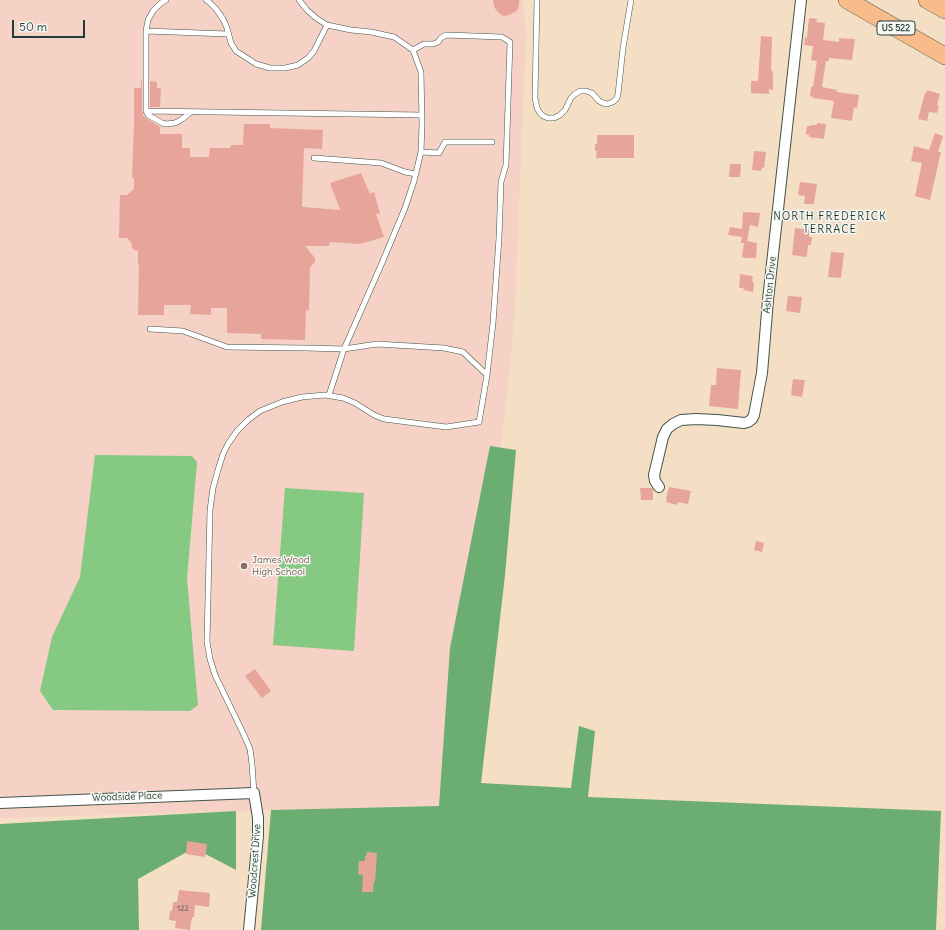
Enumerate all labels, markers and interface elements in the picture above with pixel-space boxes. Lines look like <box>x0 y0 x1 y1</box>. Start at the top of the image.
scale bar <box>14 12 87 38</box>
text: 50 m <box>19 19 47 34</box>
road number: US 522 <box>877 21 915 35</box>
district label: NORTH FREDERICK TERRACE <box>773 210 887 236</box>
street label: Ashton Drive <box>761 256 779 314</box>
place label: James Wood High School <box>252 554 310 578</box>
marker: James Wood High School <box>239 561 249 571</box>
street label: Woodside Place <box>92 790 162 804</box>
street label: Woodcrest Drive <box>246 824 264 898</box>
house number: 122 <box>177 904 189 914</box>

